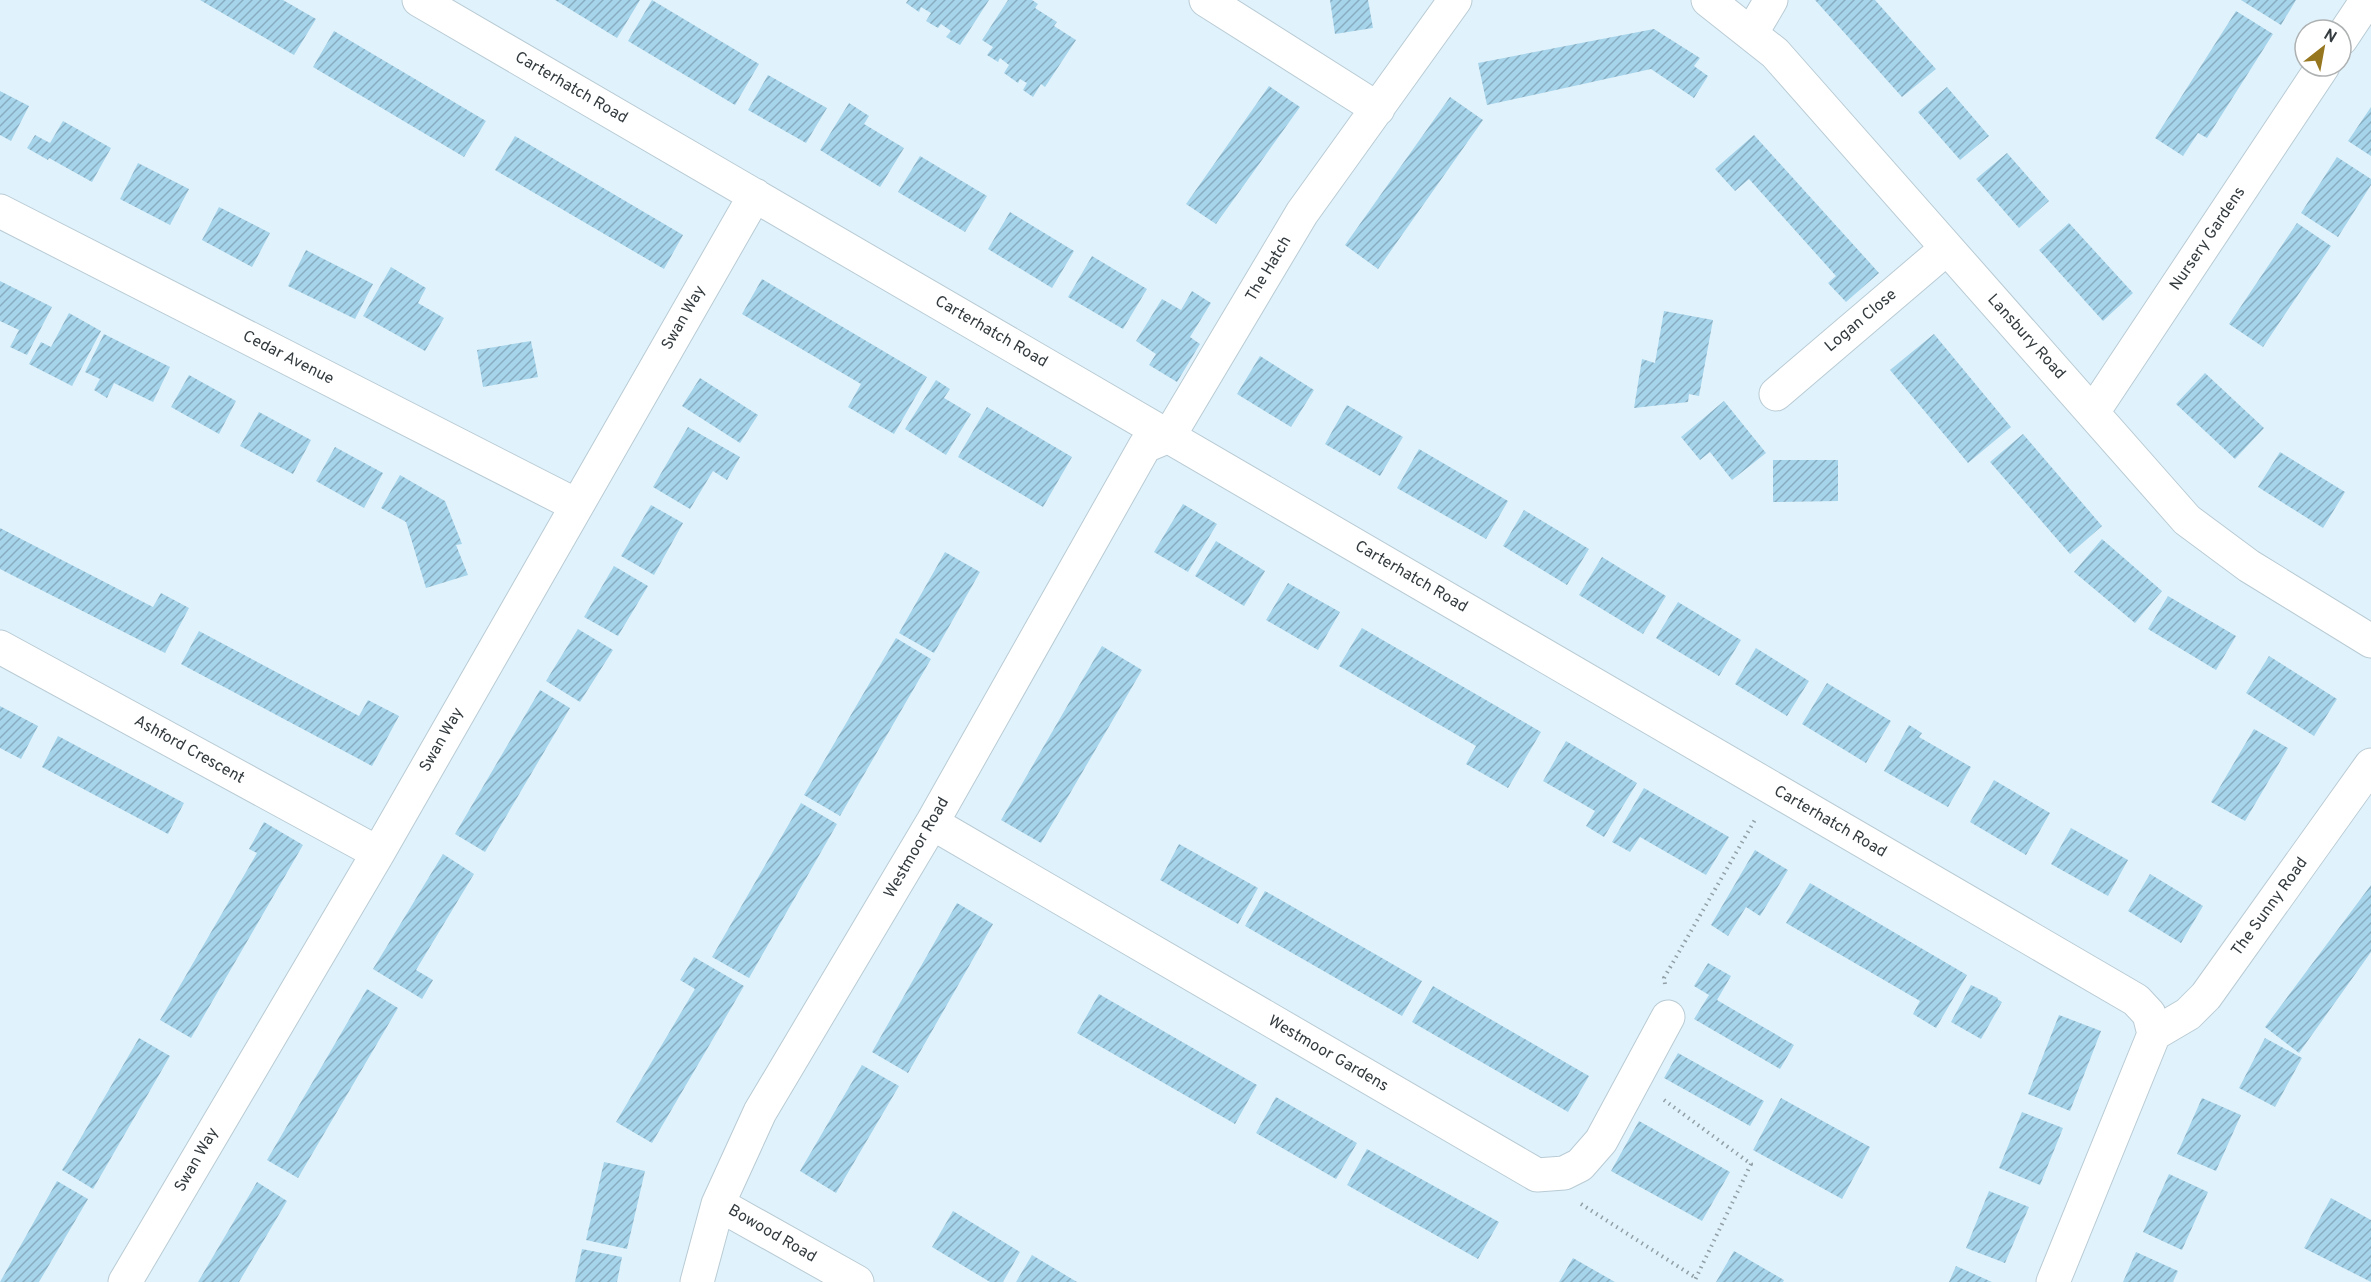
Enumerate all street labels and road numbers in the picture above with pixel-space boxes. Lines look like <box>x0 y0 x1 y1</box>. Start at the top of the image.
street label: Carterhatch Road <box>511 48 631 128</box>
street label: Nursery Gardens <box>2166 183 2250 295</box>
street label: The Hatch <box>1242 233 1296 305</box>
street label: Swan Way <box>658 282 710 354</box>
street label: Logan Close <box>1821 285 1901 357</box>
street label: Lansbury Road <box>1982 290 2070 384</box>
street label: Carterhatch Road <box>931 292 1051 372</box>
street label: Cedar Avenue <box>239 326 337 390</box>
street label: Carterhatch Road <box>1351 537 1471 617</box>
street label: Swan Way <box>416 704 468 776</box>
street label: Ashford Crescent <box>130 711 248 789</box>
street label: Carterhatch Road <box>1770 782 1890 862</box>
street label: Westmoor Road <box>880 794 954 902</box>
street label: The Sunny Road <box>2227 854 2313 960</box>
street label: Westmoor Gardens <box>1264 1011 1392 1097</box>
street label: Swan Way <box>171 1124 223 1196</box>
street label: Bowood Road <box>724 1201 820 1267</box>

